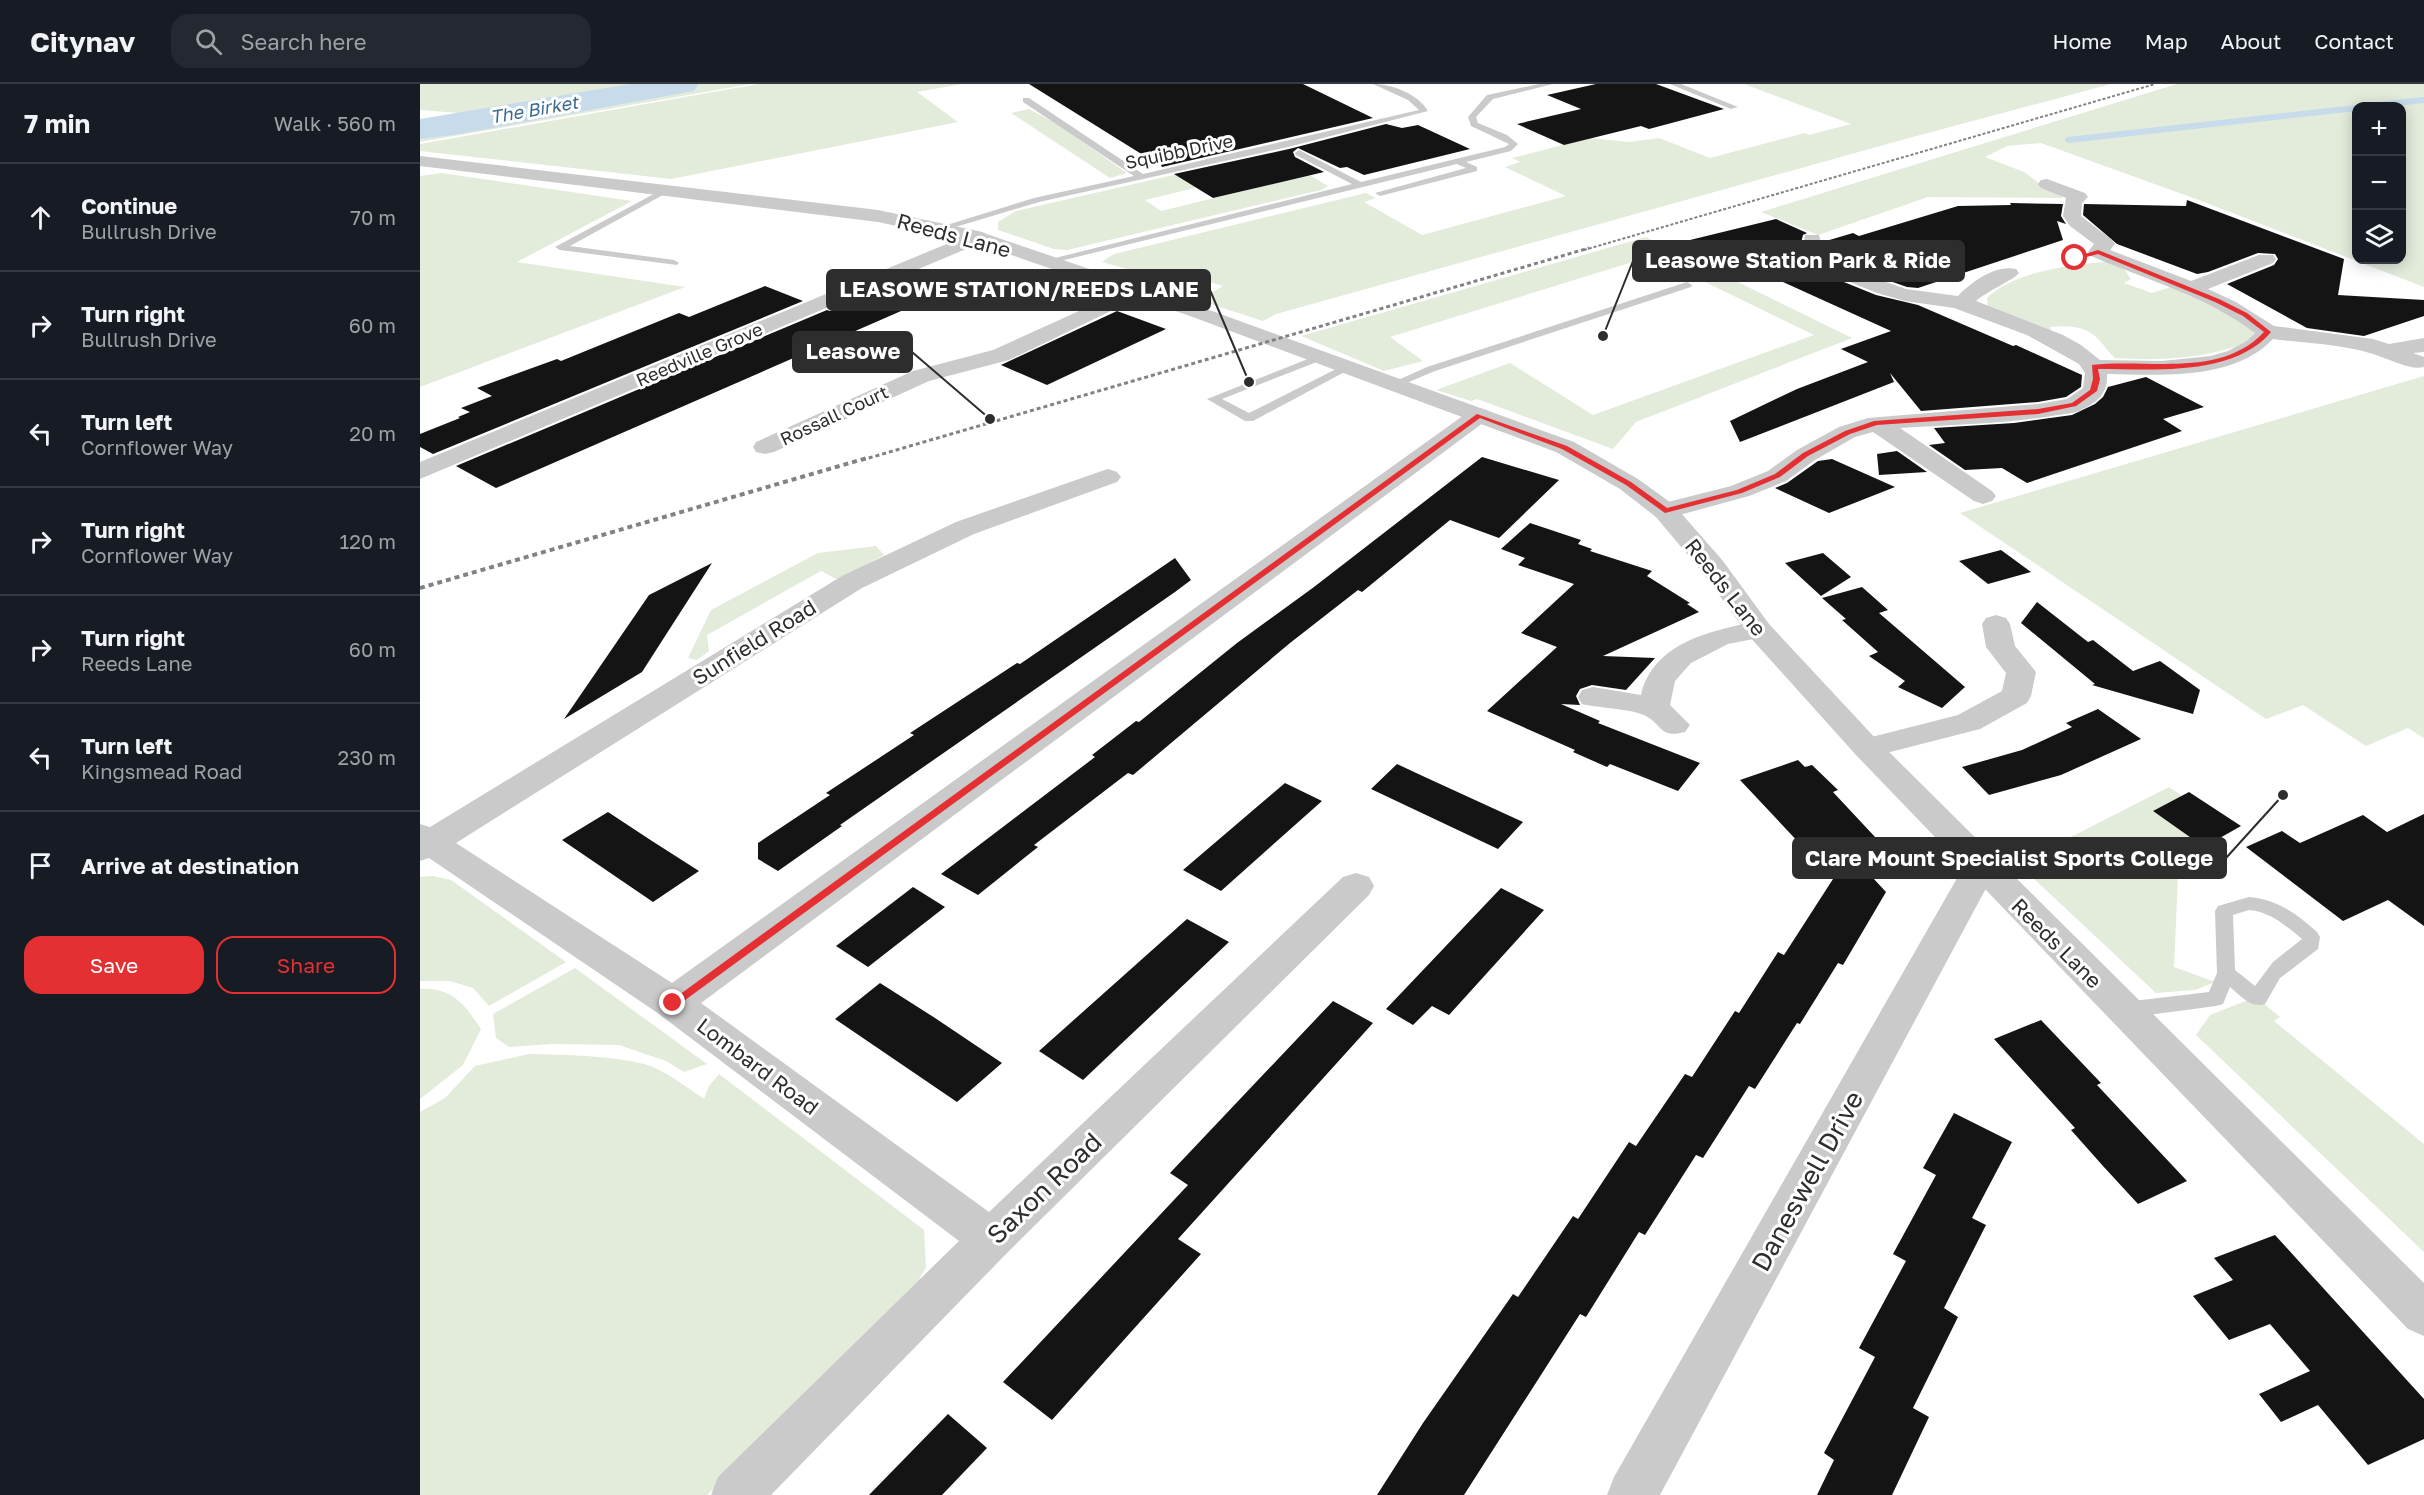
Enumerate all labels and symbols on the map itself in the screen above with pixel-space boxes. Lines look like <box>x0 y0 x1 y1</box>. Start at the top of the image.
water label: The Birket <box>488 90 581 128</box>
street label: Squibb Drive <box>1123 129 1235 173</box>
street label: Reeds Lane <box>894 207 1014 263</box>
callout: Leasowe Station Park & Ride <box>1633 241 1964 281</box>
route start <box>2061 244 2087 270</box>
text: Leasowe Station Park & Ride <box>1645 246 1951 273</box>
callout: LEASOWE STATION/REEDS LANE <box>827 270 1210 310</box>
text: LEASOWE STATION/REEDS LANE <box>839 275 1199 302</box>
street label: Reedville Grove <box>632 317 766 391</box>
callout: Leasowe <box>793 332 912 372</box>
text: Leasowe <box>806 337 900 364</box>
street label: Rossall Court <box>776 380 892 450</box>
street label: Reeds Lane <box>1680 533 1772 641</box>
street label: Sunfield Road <box>687 594 821 690</box>
callout: Clare Mount Specialist Sports College <box>1793 838 2226 878</box>
text: Clare Mount Specialist Sports College <box>1805 844 2213 871</box>
street label: Reeds Lane <box>2006 892 2108 994</box>
route end <box>659 989 685 1015</box>
street label: Lombard Road <box>692 1012 824 1120</box>
street label: Daneswell Drive <box>1745 1085 1869 1277</box>
street label: Saxon Road <box>980 1126 1108 1250</box>

